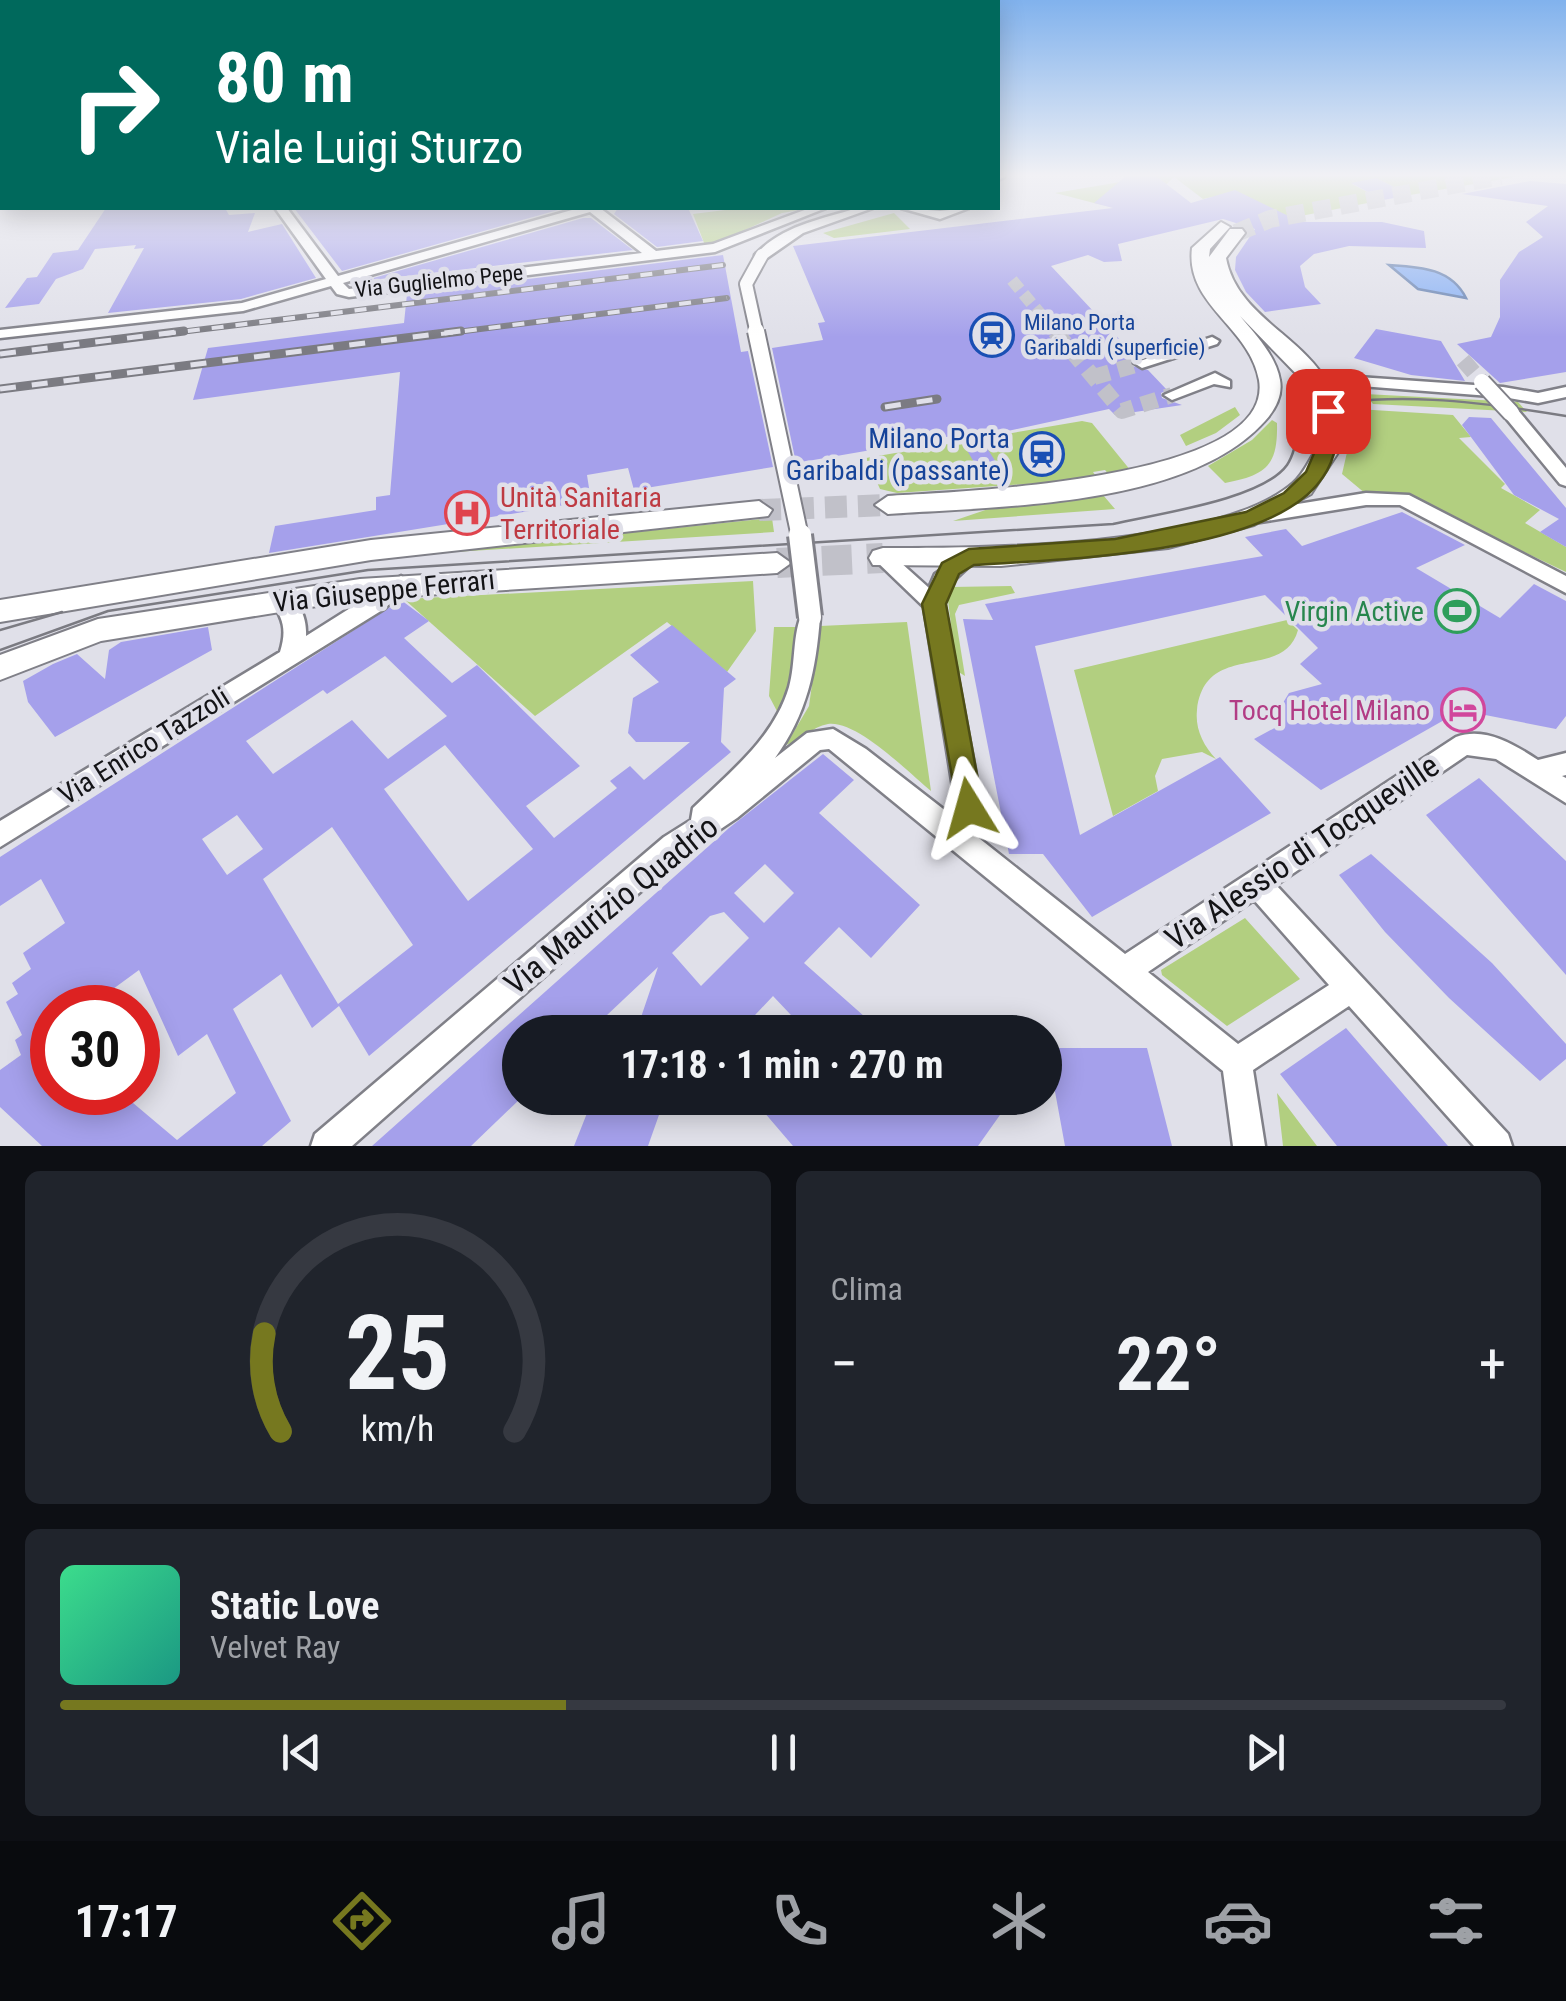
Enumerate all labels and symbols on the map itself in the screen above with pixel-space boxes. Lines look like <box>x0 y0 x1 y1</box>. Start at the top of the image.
street label: Via Guglielmo Pepe <box>354 260 524 302</box>
place label: Milano Porta Garibaldi (superficie) <box>1024 310 1206 361</box>
station icon: Milano Porta Garibaldi (superficie) <box>969 312 1015 358</box>
pin <box>1286 369 1371 454</box>
place label: Milano Porta Garibaldi (passante) <box>786 422 1010 487</box>
station icon: Milano Porta Garibaldi (passante) <box>1019 431 1065 477</box>
place label: Unità Sanitaria Territoriale <box>500 481 662 546</box>
hospital icon: Unità Sanitaria Territoriale <box>444 490 490 536</box>
street label: Via Giuseppe Ferrari <box>272 563 496 619</box>
sports icon: Virgin Active <box>1434 588 1480 634</box>
place label: Virgin Active <box>1285 595 1424 628</box>
street label: Via Enrico Tazzoli <box>53 680 235 812</box>
hotel icon: Tocq Hotel Milano <box>1440 687 1486 733</box>
place label: Tocq Hotel Milano <box>1229 694 1430 727</box>
street label: Via Alessio di Tocqueville <box>1158 746 1446 958</box>
position arrow <box>917 756 1021 860</box>
street label: Via Maurizio Quadrio <box>497 807 725 1003</box>
speed limit sign: 30 <box>30 985 160 1115</box>

